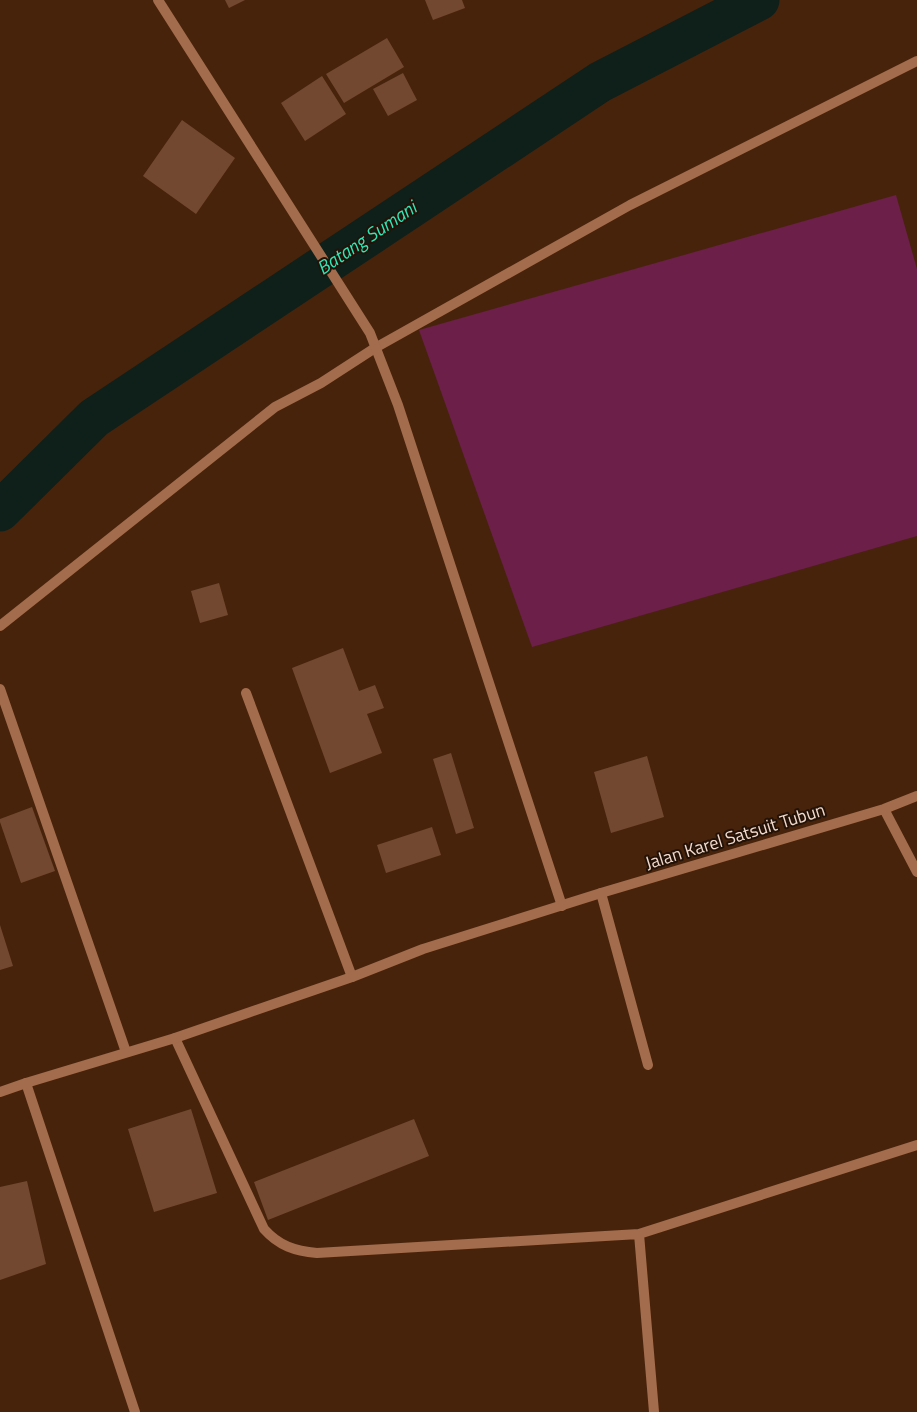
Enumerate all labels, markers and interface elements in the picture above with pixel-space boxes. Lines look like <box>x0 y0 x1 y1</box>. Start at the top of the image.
water label: Batang Sumani <box>310 192 424 281</box>
street label: Jalan Karel Satsuit Tubun <box>642 796 828 876</box>

